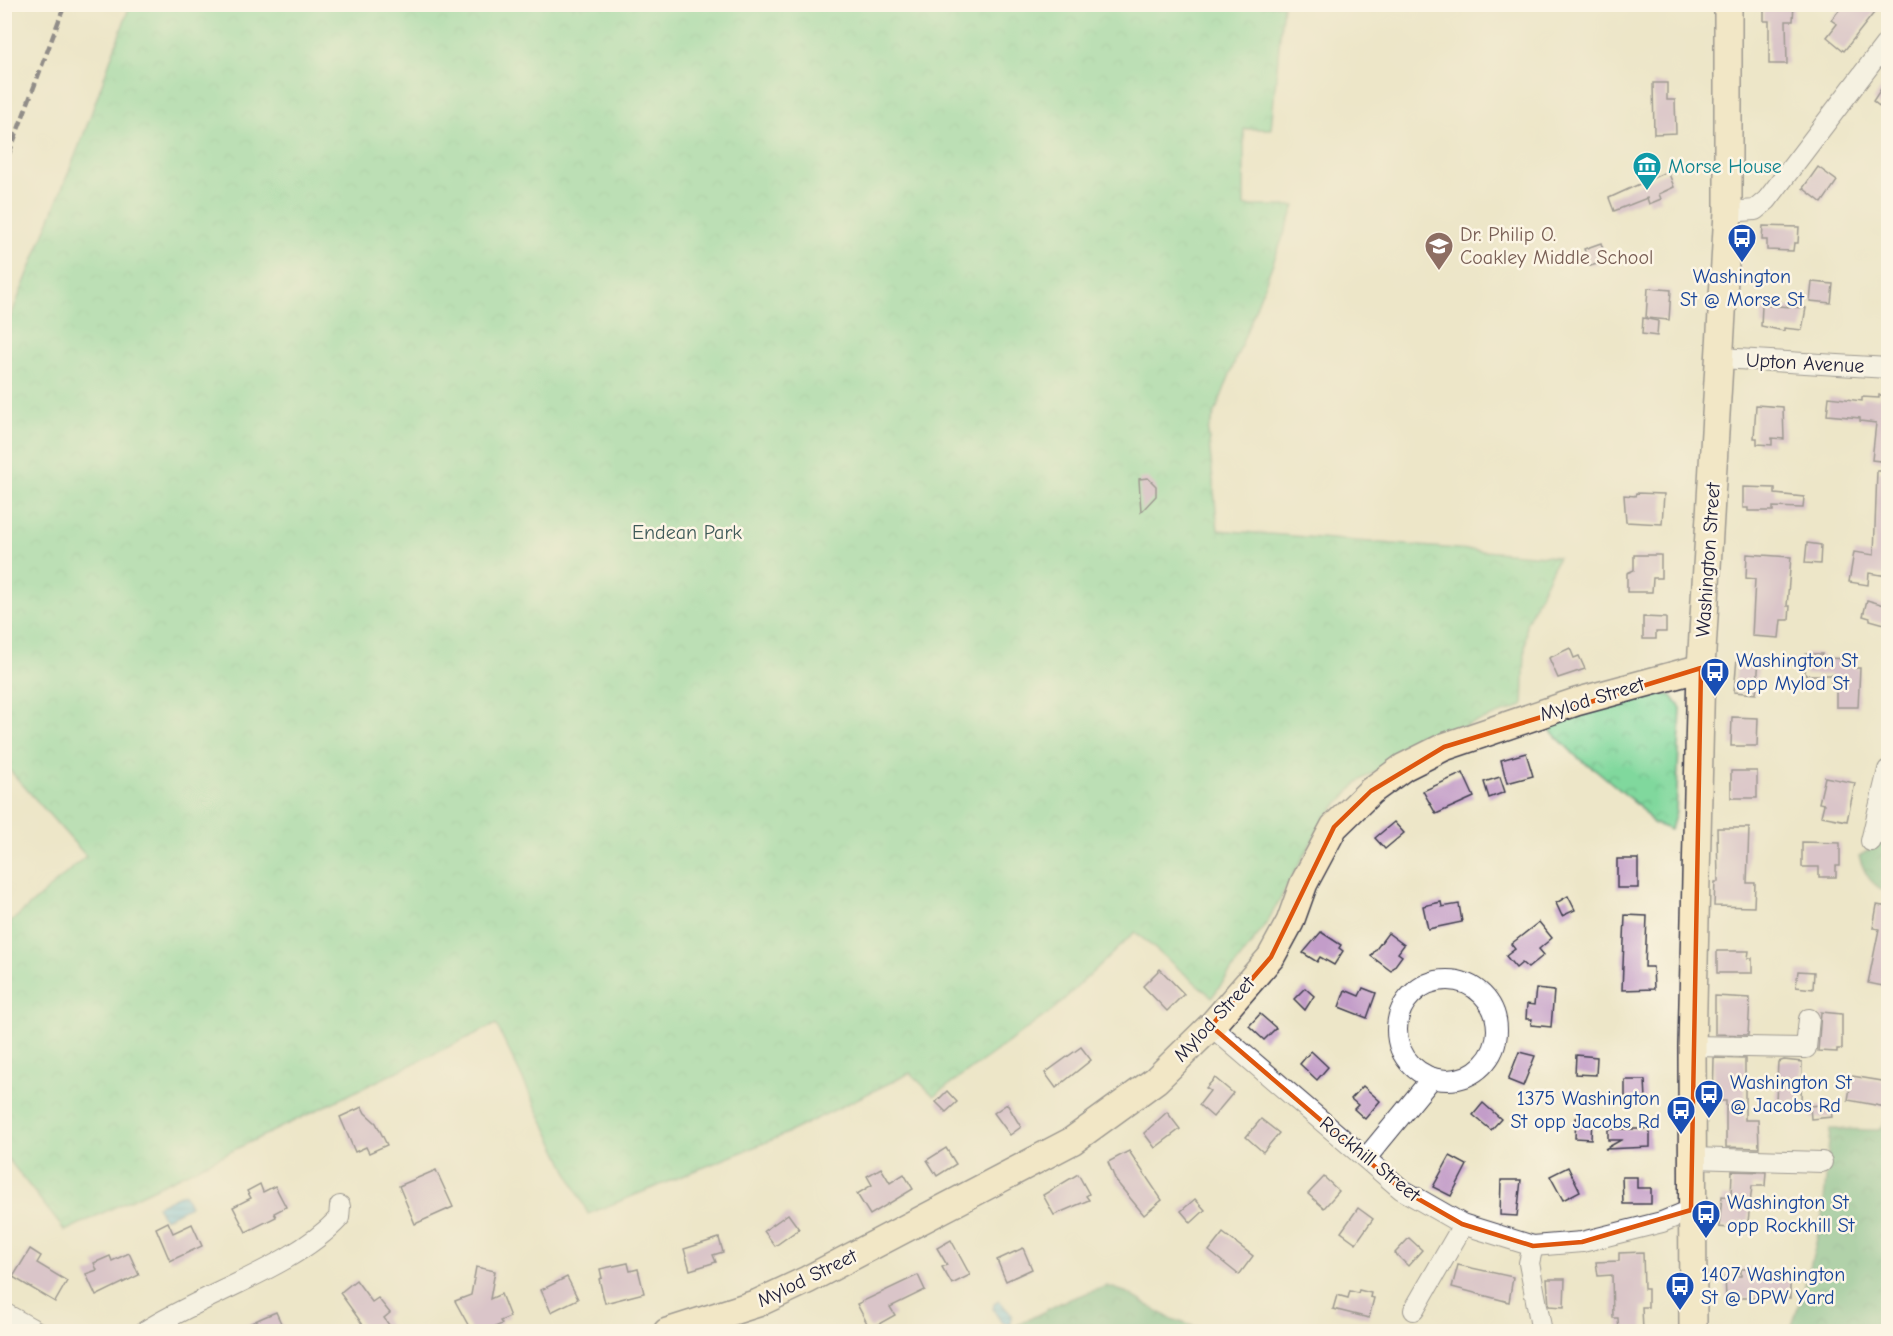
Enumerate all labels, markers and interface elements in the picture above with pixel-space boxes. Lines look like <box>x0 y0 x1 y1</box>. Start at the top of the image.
museum icon: Morse House <box>1631 150 1663 192</box>
place label: Morse House <box>1668 155 1782 178</box>
bus stop icon: Washington St @ Morse St <box>1726 222 1758 264</box>
place label: Dr. Philip O. Coakley Middle School <box>1460 223 1653 269</box>
school or university icon: Dr. Philip O. Coakley Middle School <box>1423 230 1455 272</box>
place label: Washington St @ Morse St <box>1680 265 1805 311</box>
street label: Upton Avenue <box>1745 348 1865 378</box>
street label: Washington Street <box>1691 481 1725 638</box>
park label: Endean Park <box>632 521 742 544</box>
place label: Washington St opp Mylod St <box>1736 649 1859 695</box>
bus stop icon: Washington St opp Mylod St <box>1699 656 1731 698</box>
street label: Mylod Street <box>1537 672 1648 726</box>
street label: Mylod Street <box>1169 971 1260 1066</box>
place label: Washington St @ Jacobs Rd <box>1730 1071 1853 1117</box>
bus stop icon: Washington St @ Jacobs Rd <box>1693 1078 1725 1120</box>
place label: 1375 Washington St opp Jacobs Rd <box>1511 1087 1660 1133</box>
bus stop icon: 1375 Washington St opp Jacobs Rd <box>1665 1094 1697 1136</box>
street label: Rockhill Street <box>1315 1112 1426 1207</box>
place label: Washington St opp Rockhill St <box>1727 1191 1856 1237</box>
bus stop icon: Washington St opp Rockhill St <box>1690 1198 1722 1240</box>
street label: Mylod Street <box>753 1243 862 1312</box>
place label: 1407 Washington St @ DPW Yard <box>1701 1263 1845 1309</box>
bus stop icon: 1407 Washington St @ DPW Yard <box>1664 1270 1696 1312</box>

